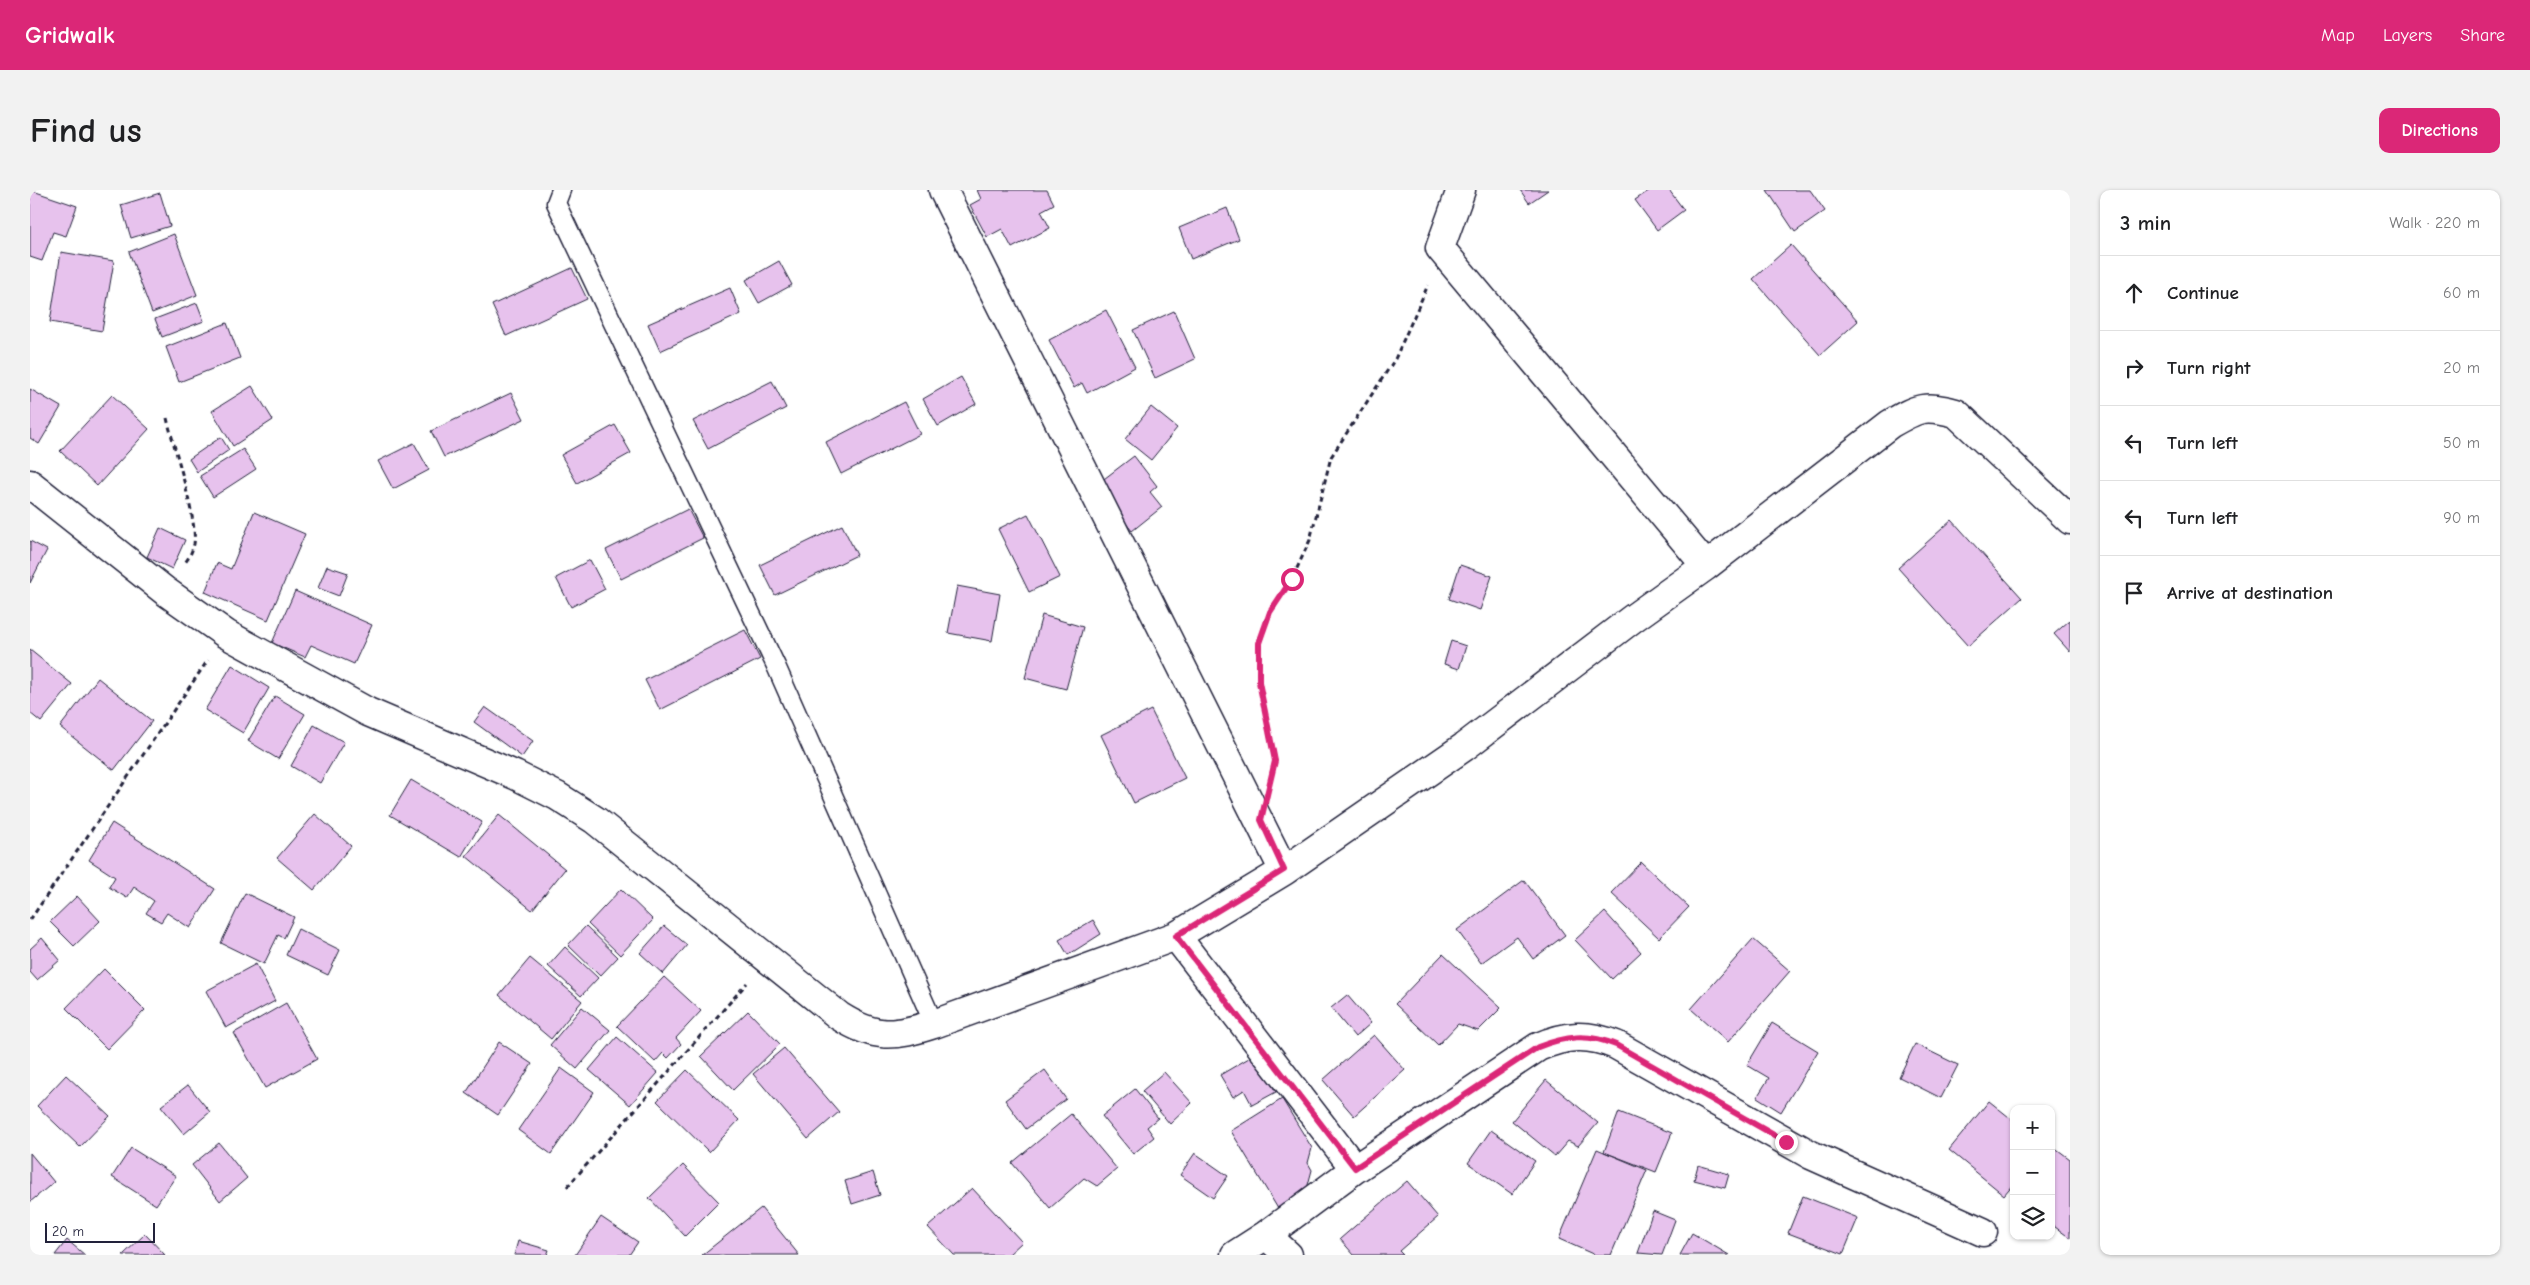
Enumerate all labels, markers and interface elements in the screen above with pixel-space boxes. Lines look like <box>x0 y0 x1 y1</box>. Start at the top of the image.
text: Gridwalk <box>25 21 114 49</box>
text: Map <box>2321 25 2355 46</box>
text: Layers <box>2383 25 2432 46</box>
text: Share <box>2460 25 2505 46</box>
button: Directions <box>2379 108 2500 153</box>
text: Find us <box>30 110 142 151</box>
text: 3 min <box>2120 211 2171 235</box>
text: Walk · 220 m <box>2389 214 2480 232</box>
icon: ahead <box>2120 279 2148 307</box>
text: Continue <box>2167 282 2239 304</box>
text: 60 m <box>2443 284 2480 302</box>
icon: right <box>2120 354 2148 382</box>
text: Turn right <box>2167 357 2251 379</box>
text: 20 m <box>2443 359 2480 377</box>
icon: left <box>2120 429 2148 457</box>
text: Turn left <box>2167 432 2238 454</box>
text: 50 m <box>2443 434 2480 452</box>
icon: left <box>2120 504 2148 532</box>
text: Turn left <box>2167 507 2238 529</box>
text: 90 m <box>2443 509 2480 527</box>
route start <box>1281 568 1304 591</box>
icon: arrive <box>2120 579 2148 607</box>
text: Arrive at destination <box>2167 582 2333 604</box>
map controls <box>2010 1105 2055 1240</box>
button: + <box>2010 1105 2055 1150</box>
route end <box>1775 1131 1798 1154</box>
button: − <box>2010 1150 2055 1195</box>
button: layers <box>2010 1195 2055 1240</box>
scale bar <box>45 1220 155 1243</box>
text: 20 m <box>52 1223 84 1240</box>

